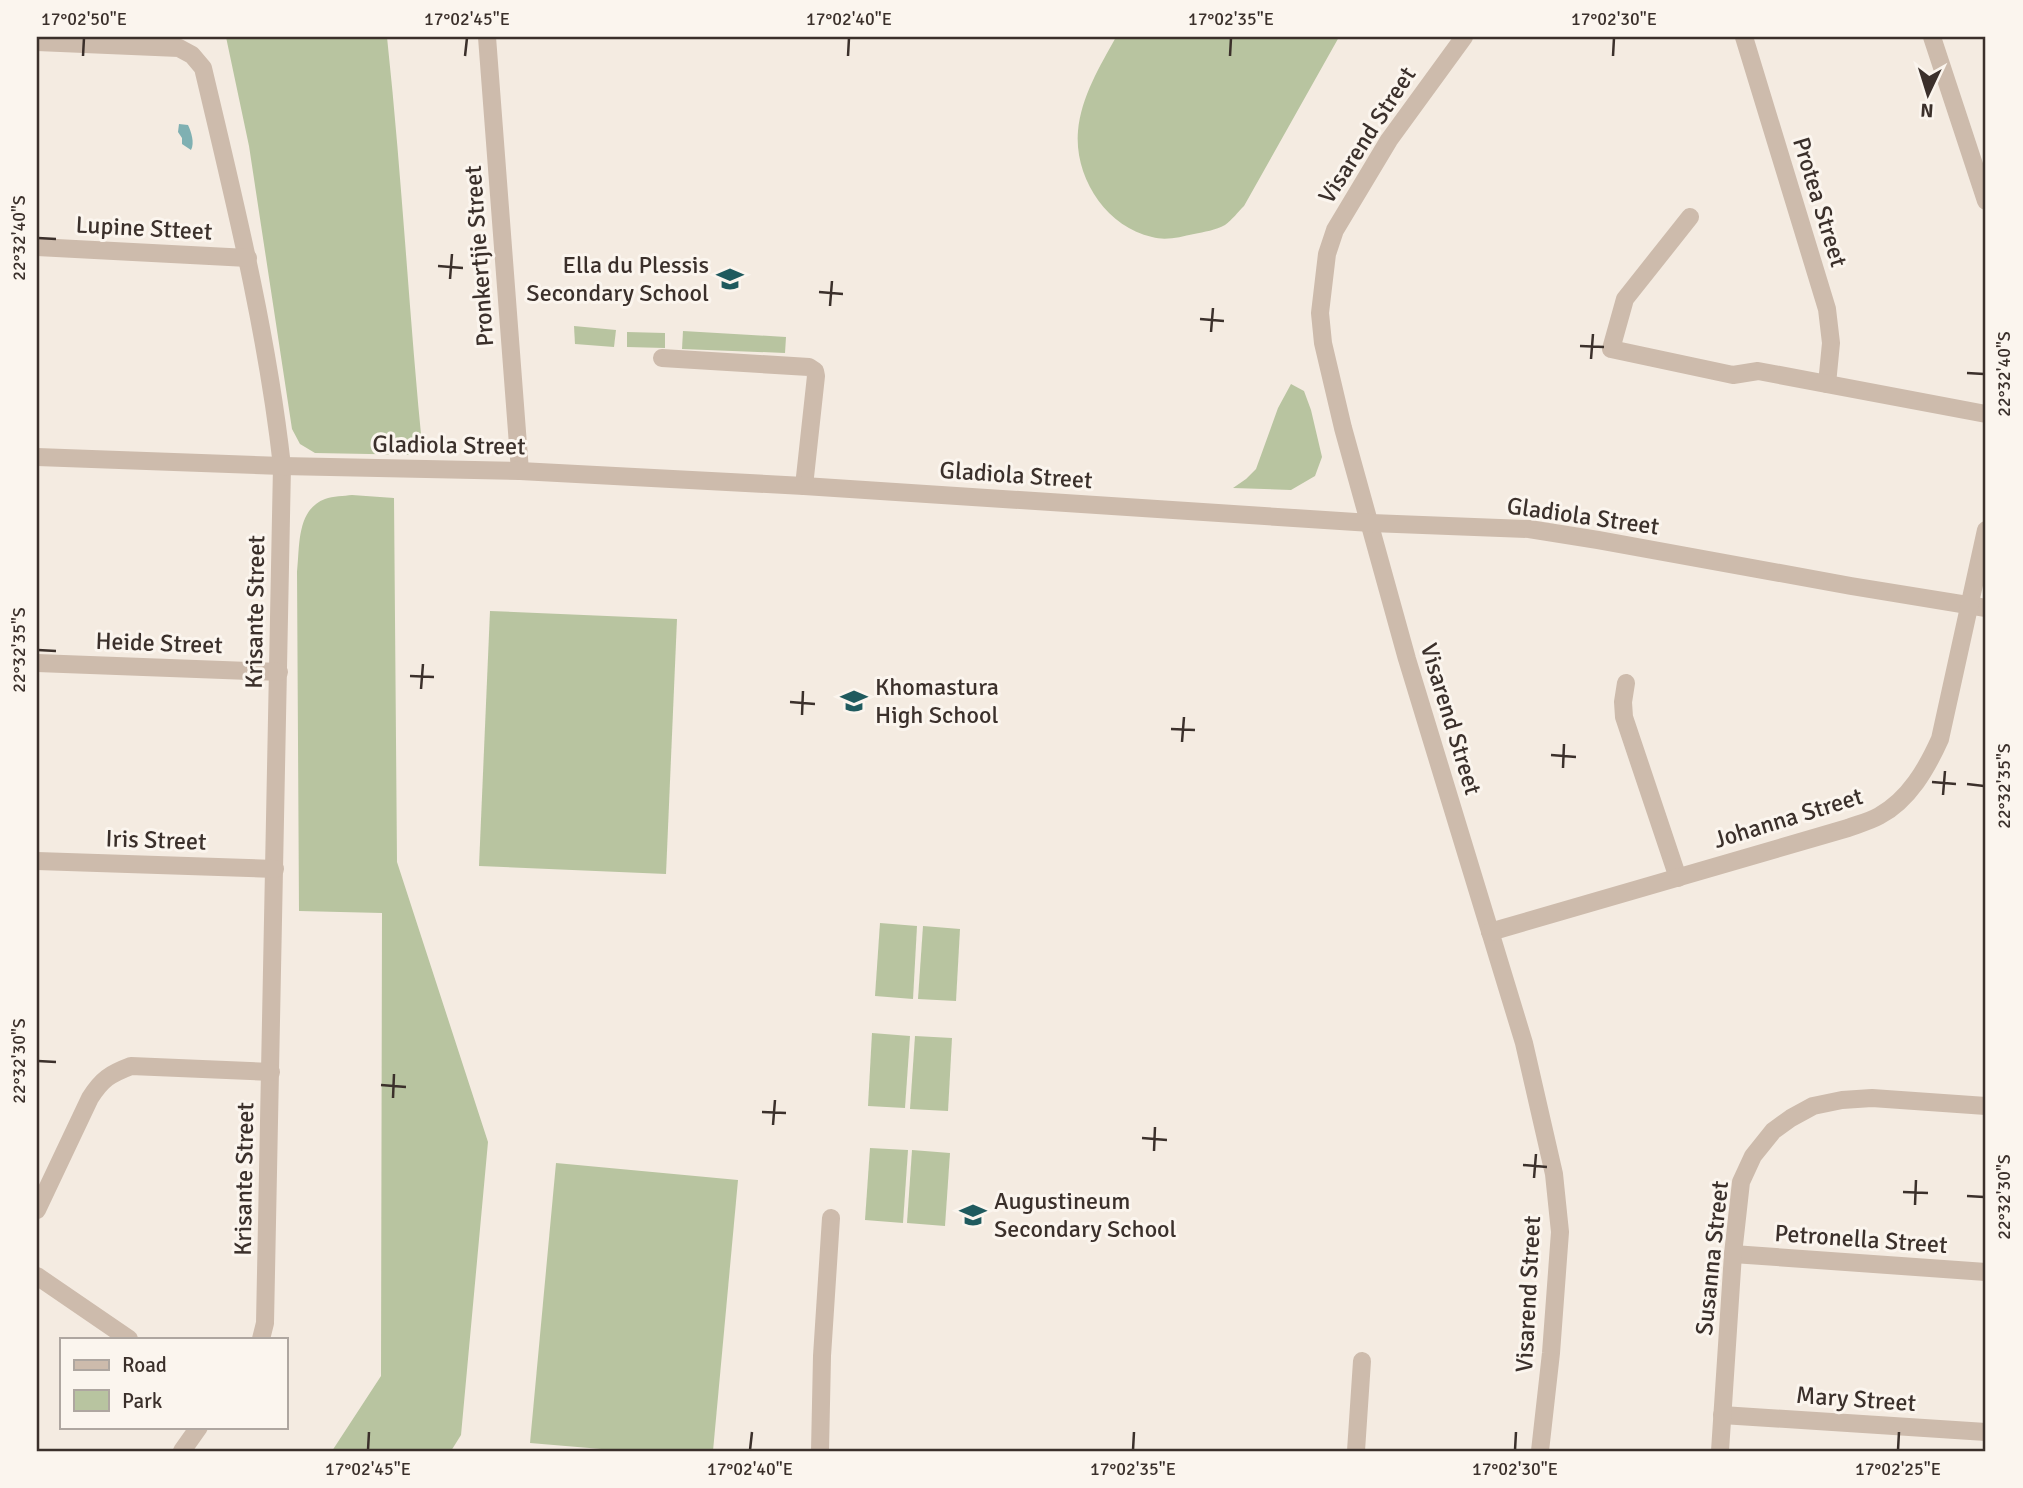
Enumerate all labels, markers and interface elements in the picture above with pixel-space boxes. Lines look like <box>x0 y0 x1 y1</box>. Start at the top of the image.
text: 17°02'50"E <box>41 8 127 30</box>
text: 17°02'45"E <box>424 8 510 30</box>
text: 17°02'40"E <box>806 8 892 30</box>
text: 17°02'35"E <box>1188 8 1274 30</box>
text: 17°02'30"E <box>1571 8 1657 30</box>
north arrow <box>1894 60 1964 130</box>
street label: Visarend Street <box>1312 61 1422 209</box>
text: N <box>1919 98 1934 122</box>
street label: Protea Street <box>1786 134 1854 270</box>
street label: Pronkertjie Street <box>458 164 500 348</box>
text: 22°32'40"S <box>8 195 30 281</box>
street label: Lupine Stteet <box>75 209 213 247</box>
place label: Ella du Plessis Secondary School <box>526 250 709 308</box>
school or university icon: Ella du Plessis Secondary School <box>715 264 745 294</box>
text: 22°32'40"S <box>1993 331 2015 417</box>
street label: Gladiola Street <box>372 429 526 461</box>
street label: Gladiola Street <box>938 455 1094 495</box>
street label: Gladiola Street <box>1505 490 1661 542</box>
street label: Krisante Street <box>239 535 271 689</box>
text: 22°32'35"S <box>8 607 30 693</box>
street label: Heide Street <box>95 626 223 660</box>
street label: Visarend Street <box>1414 640 1488 798</box>
place label: Khomastura High School <box>875 672 999 730</box>
school or university icon: Khomastura High School <box>839 686 869 716</box>
text: 22°32'35"S <box>1993 743 2015 829</box>
street label: Johanna Street <box>1710 781 1866 855</box>
street label: Iris Street <box>105 823 207 857</box>
text: 22°32'30"S <box>8 1018 30 1104</box>
street label: Krisante Street <box>228 1102 260 1256</box>
text: 22°32'30"S <box>1993 1154 2015 1240</box>
street label: Susanna Street <box>1689 1179 1735 1337</box>
place label: Augustineum Secondary School <box>994 1186 1177 1244</box>
school or university icon: Augustineum Secondary School <box>958 1200 988 1230</box>
street label: Visarend Street <box>1509 1215 1547 1373</box>
street label: Petronella Street <box>1774 1218 1948 1260</box>
legend <box>60 1338 287 1428</box>
text: Road <box>122 1352 167 1378</box>
street label: Mary Street <box>1795 1380 1917 1418</box>
text: Park <box>122 1388 163 1414</box>
text: 17°02'45"E <box>325 1458 411 1480</box>
text: 17°02'40"E <box>707 1458 793 1480</box>
text: 17°02'35"E <box>1090 1458 1176 1480</box>
text: 17°02'30"E <box>1472 1458 1558 1480</box>
text: 17°02'25"E <box>1855 1458 1941 1480</box>

